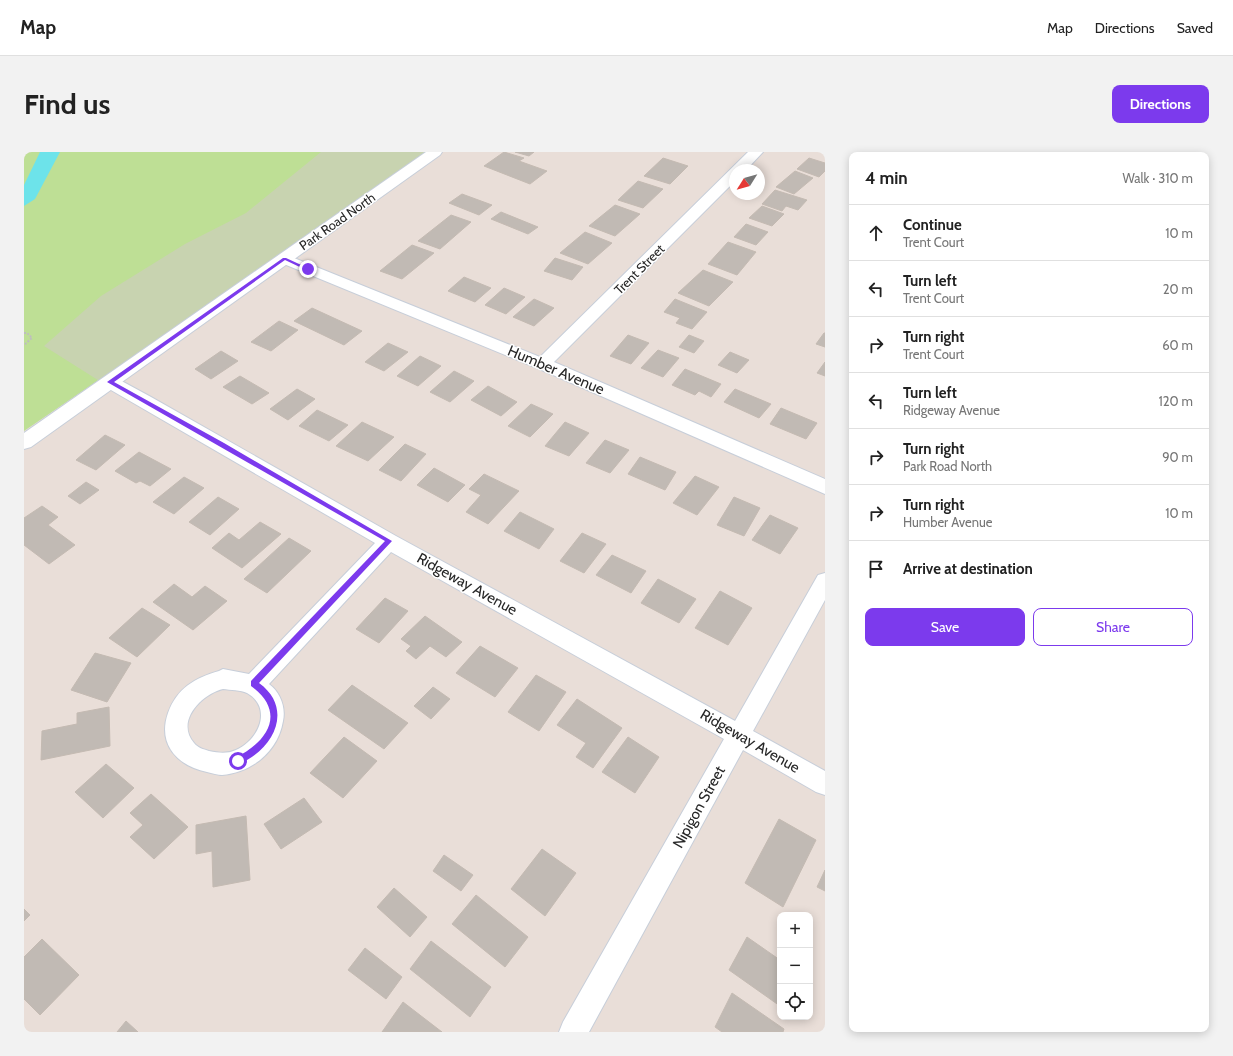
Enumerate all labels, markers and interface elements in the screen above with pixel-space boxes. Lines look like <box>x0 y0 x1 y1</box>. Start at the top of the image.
text: Map <box>20 16 56 39</box>
text: Map <box>1047 19 1073 37</box>
text: Directions <box>1095 19 1155 37</box>
text: Saved <box>1177 19 1213 37</box>
button: Directions <box>1112 85 1209 123</box>
text: Find us <box>24 87 110 121</box>
north arrow <box>729 164 765 200</box>
text: 4 min <box>865 168 908 188</box>
text: Walk · 310 m <box>1122 170 1193 186</box>
street label: Park Road North <box>296 189 378 253</box>
text: Continue <box>903 216 962 234</box>
icon: ahead <box>865 222 887 244</box>
text: 10 m <box>1165 225 1193 241</box>
text: Trent Court <box>903 234 964 250</box>
street label: Trent Street <box>611 240 668 297</box>
route end <box>299 260 317 278</box>
text: Turn left <box>903 272 957 290</box>
icon: left <box>865 278 887 300</box>
text: 20 m <box>1163 281 1193 297</box>
text: Trent Court <box>903 290 964 306</box>
text: Turn right <box>903 328 964 346</box>
icon: right <box>865 334 887 356</box>
text: 60 m <box>1162 337 1193 353</box>
street label: Humber Avenue <box>505 342 607 399</box>
text: Trent Court <box>903 346 964 362</box>
text: Turn left <box>903 384 957 402</box>
icon: left <box>865 390 887 412</box>
text: 120 m <box>1159 393 1193 409</box>
text: Ridgeway Avenue <box>903 402 1000 418</box>
text: Turn right <box>903 440 964 458</box>
icon: right <box>865 446 887 468</box>
text: 90 m <box>1162 449 1193 465</box>
text: Park Road North <box>903 458 992 474</box>
text: Turn right <box>903 496 964 514</box>
icon: right <box>865 502 887 524</box>
text: 10 m <box>1165 505 1193 521</box>
text: Humber Avenue <box>903 514 992 530</box>
street label: Ridgeway Avenue <box>414 549 521 619</box>
icon: arrive <box>865 558 887 580</box>
text: Arrive at destination <box>903 560 1033 578</box>
button: Save <box>865 608 1025 646</box>
button: Share <box>1033 608 1193 646</box>
street label: Ridgeway Avenue <box>697 705 803 777</box>
route start <box>229 752 247 770</box>
street label: Nipigon Street <box>669 763 729 851</box>
map controls <box>777 912 813 1020</box>
button: + <box>777 912 813 948</box>
button: − <box>777 948 813 984</box>
button: locate <box>777 984 813 1020</box>

